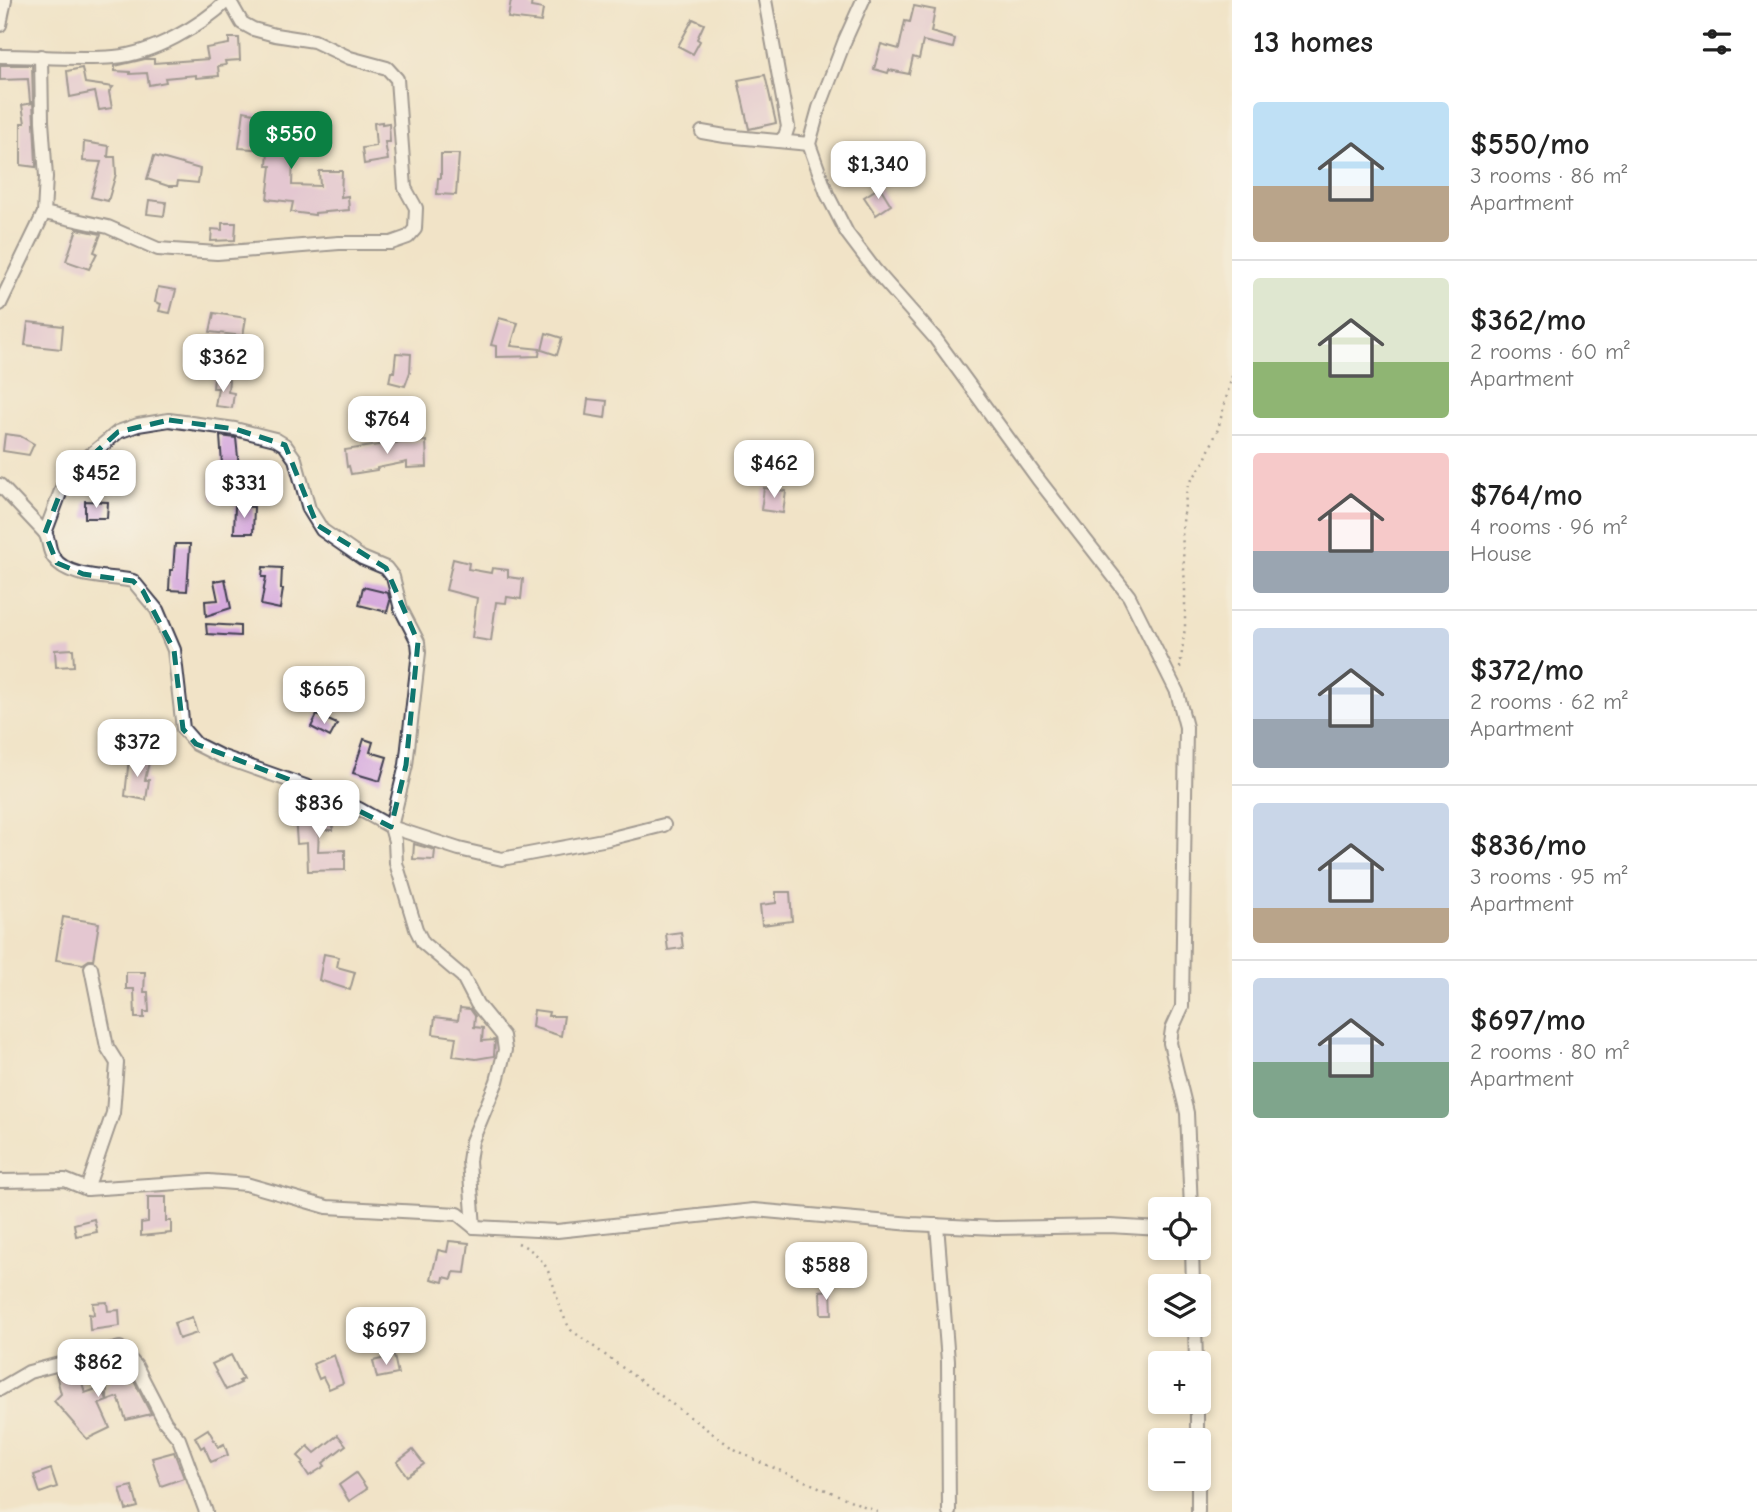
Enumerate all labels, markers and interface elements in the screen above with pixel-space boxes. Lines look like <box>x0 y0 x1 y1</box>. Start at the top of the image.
icon: filters <box>1698 23 1736 61</box>
text: 13 homes <box>1253 25 1373 60</box>
pin: $550 <box>250 111 332 171</box>
text: $550 <box>265 120 317 147</box>
text: $550/mo <box>1470 127 1590 162</box>
icon: home <box>1309 130 1393 214</box>
pin: $1,340 <box>821 142 935 201</box>
text: $1,340 <box>847 150 909 177</box>
text: 3 rooms · 86 m² <box>1470 162 1627 189</box>
text: Apartment <box>1470 189 1573 216</box>
text: $362/mo <box>1470 303 1586 338</box>
icon: home <box>1309 306 1393 390</box>
pin: $362 <box>182 334 264 394</box>
text: 2 rooms · 60 m² <box>1470 338 1630 365</box>
text: $362 <box>199 343 247 370</box>
text: Apartment <box>1470 365 1573 392</box>
pin: $764 <box>346 396 428 456</box>
text: $764 <box>364 405 410 432</box>
pin: $462 <box>733 440 815 500</box>
text: $462 <box>750 449 798 476</box>
pin: $452 <box>55 450 137 510</box>
text: $452 <box>72 459 120 486</box>
pin: $331 <box>203 461 285 520</box>
text: $331 <box>221 469 267 496</box>
text: $764/mo <box>1470 478 1583 513</box>
icon: home <box>1309 481 1393 565</box>
text: 4 rooms · 96 m² <box>1470 513 1627 540</box>
text: House <box>1470 540 1532 567</box>
text: $372/mo <box>1470 653 1584 688</box>
icon: home <box>1309 656 1393 740</box>
pin: $665 <box>283 666 365 726</box>
text: $665 <box>299 675 349 702</box>
text: 2 rooms · 62 m² <box>1470 688 1628 715</box>
text: Apartment <box>1470 715 1573 742</box>
pin: $372 <box>96 720 178 779</box>
text: $372 <box>114 728 161 755</box>
pin: $836 <box>278 780 360 840</box>
text: $836 <box>295 789 344 816</box>
text: $836/mo <box>1470 828 1586 863</box>
icon: home <box>1309 831 1393 915</box>
text: 3 rooms · 95 m² <box>1470 863 1628 890</box>
text: Apartment <box>1470 890 1573 917</box>
text: $697/mo <box>1470 1003 1585 1038</box>
icon: home <box>1309 1006 1393 1090</box>
text: 2 rooms · 80 m² <box>1470 1038 1629 1065</box>
text: Apartment <box>1470 1065 1573 1092</box>
map controls <box>1148 1197 1211 1491</box>
button: locate <box>1148 1197 1211 1260</box>
pin: $588 <box>785 1242 867 1302</box>
text: $588 <box>801 1251 851 1278</box>
button: layers <box>1148 1274 1211 1337</box>
pin: $697 <box>345 1308 427 1367</box>
text: $697 <box>362 1316 410 1343</box>
pin: $862 <box>57 1340 139 1399</box>
text: $862 <box>73 1348 123 1375</box>
button: + <box>1148 1351 1211 1414</box>
button: − <box>1148 1428 1211 1491</box>

